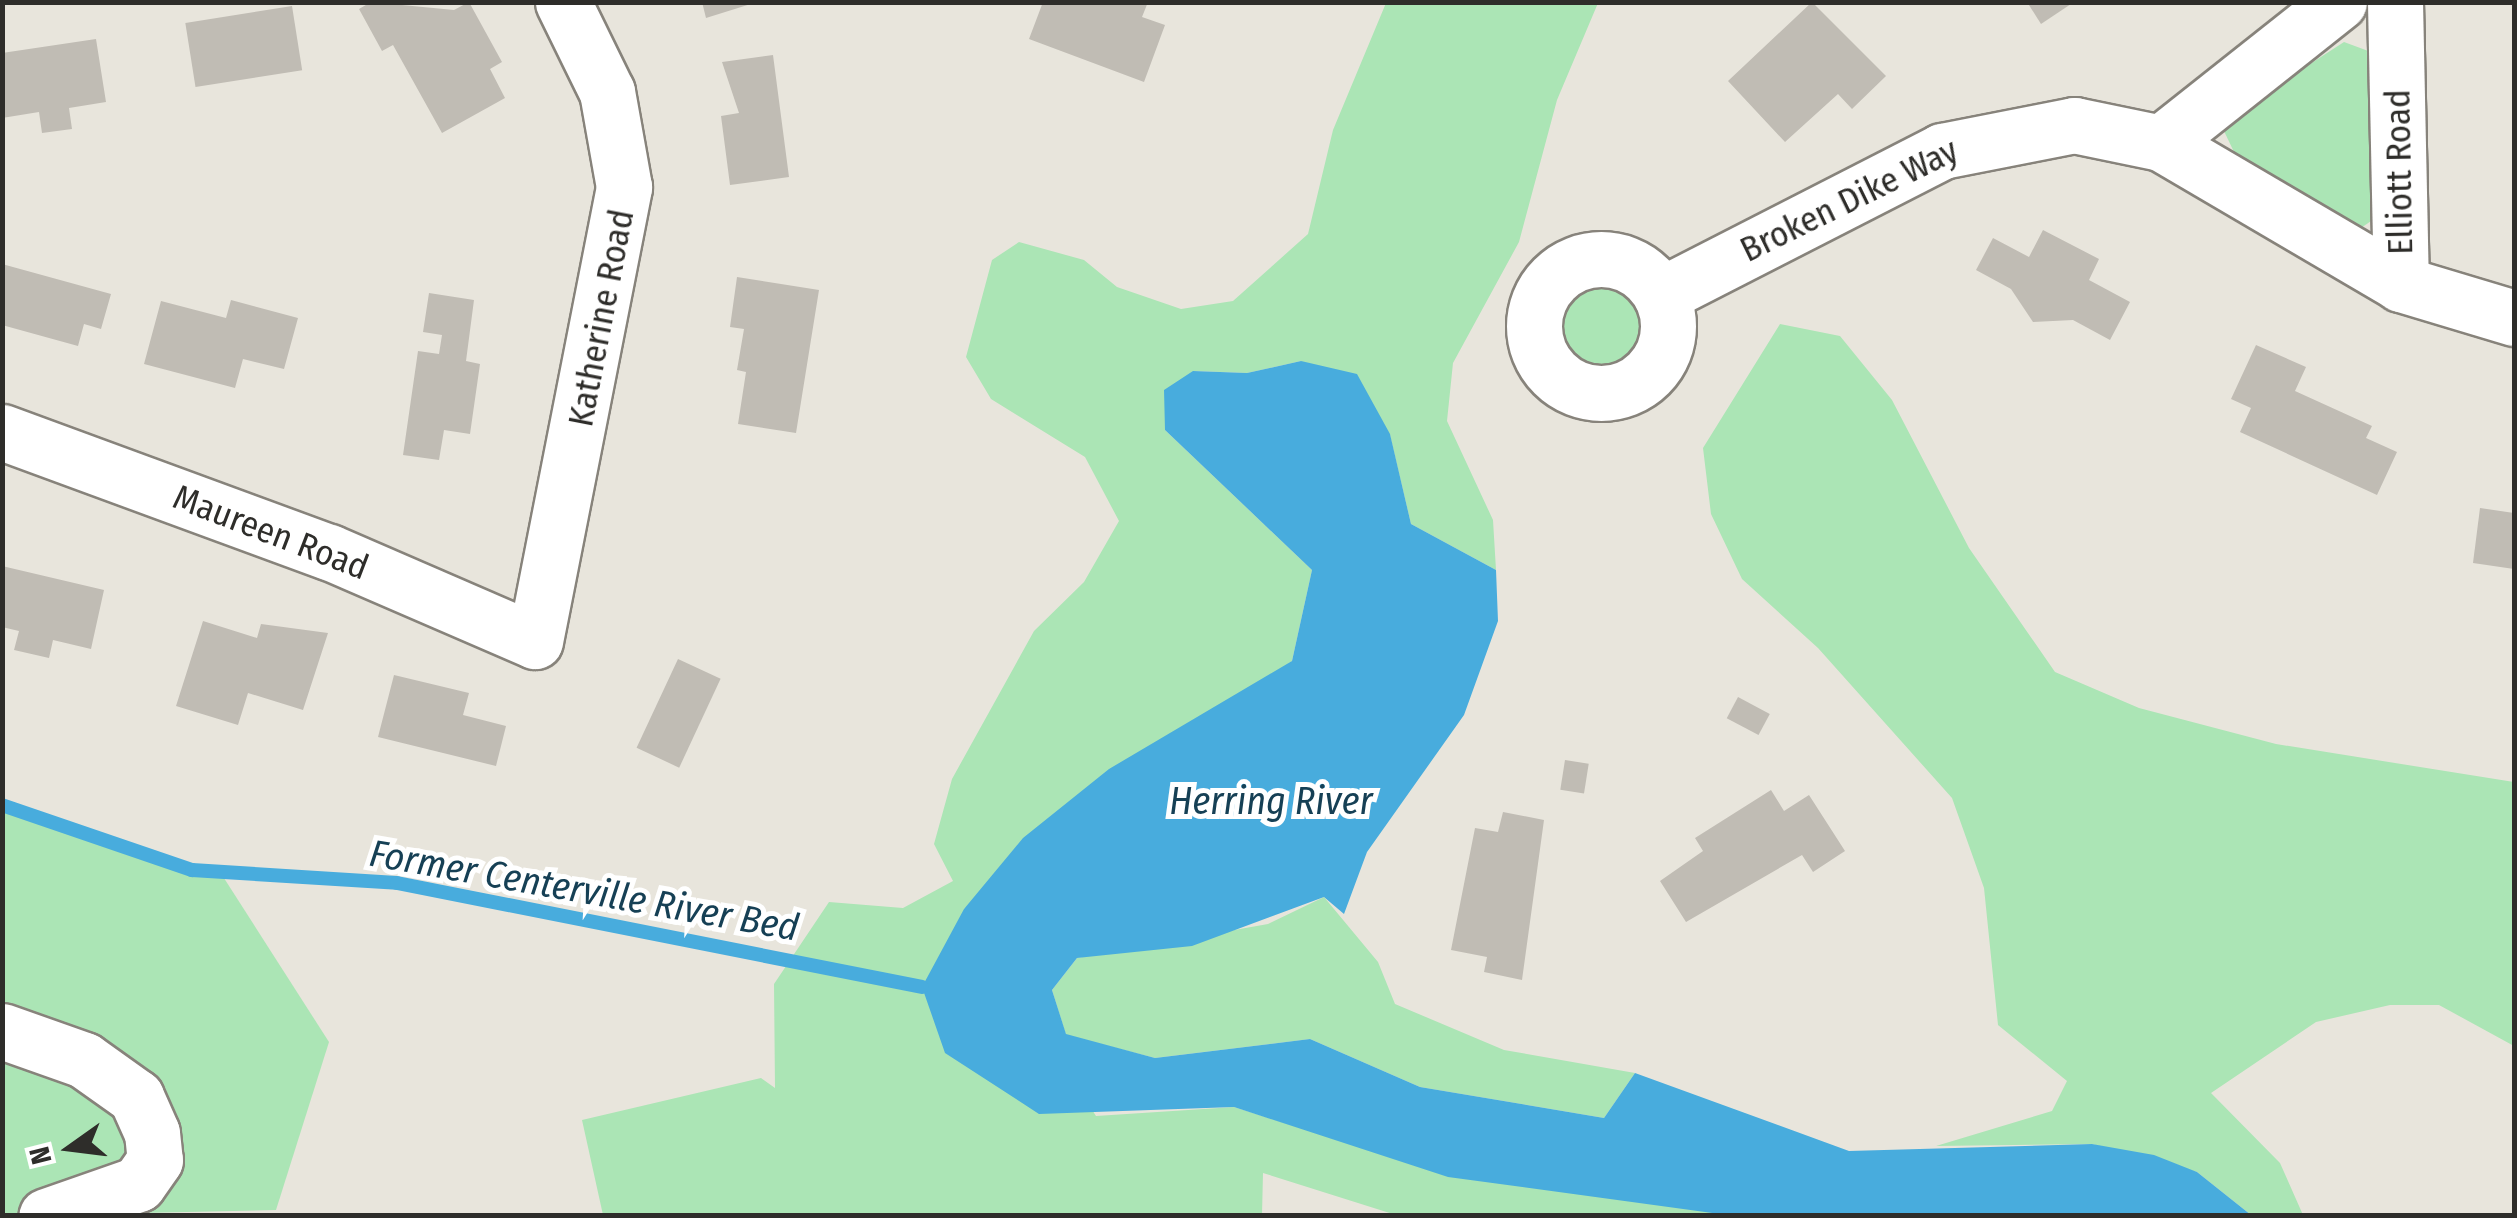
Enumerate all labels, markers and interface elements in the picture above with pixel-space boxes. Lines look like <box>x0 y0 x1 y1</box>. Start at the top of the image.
street label: Elliott Road <box>2377 89 2421 255</box>
street label: Broken Dike Way <box>1733 129 1965 271</box>
street label: Katherine Road <box>559 206 643 430</box>
street label: Maureen Road <box>168 476 374 588</box>
water label: Herring River <box>1169 779 1373 825</box>
water label: Former Centerville River Bed <box>366 831 802 951</box>
north arrow <box>20 1098 120 1198</box>
text: N <box>22 1143 58 1168</box>

